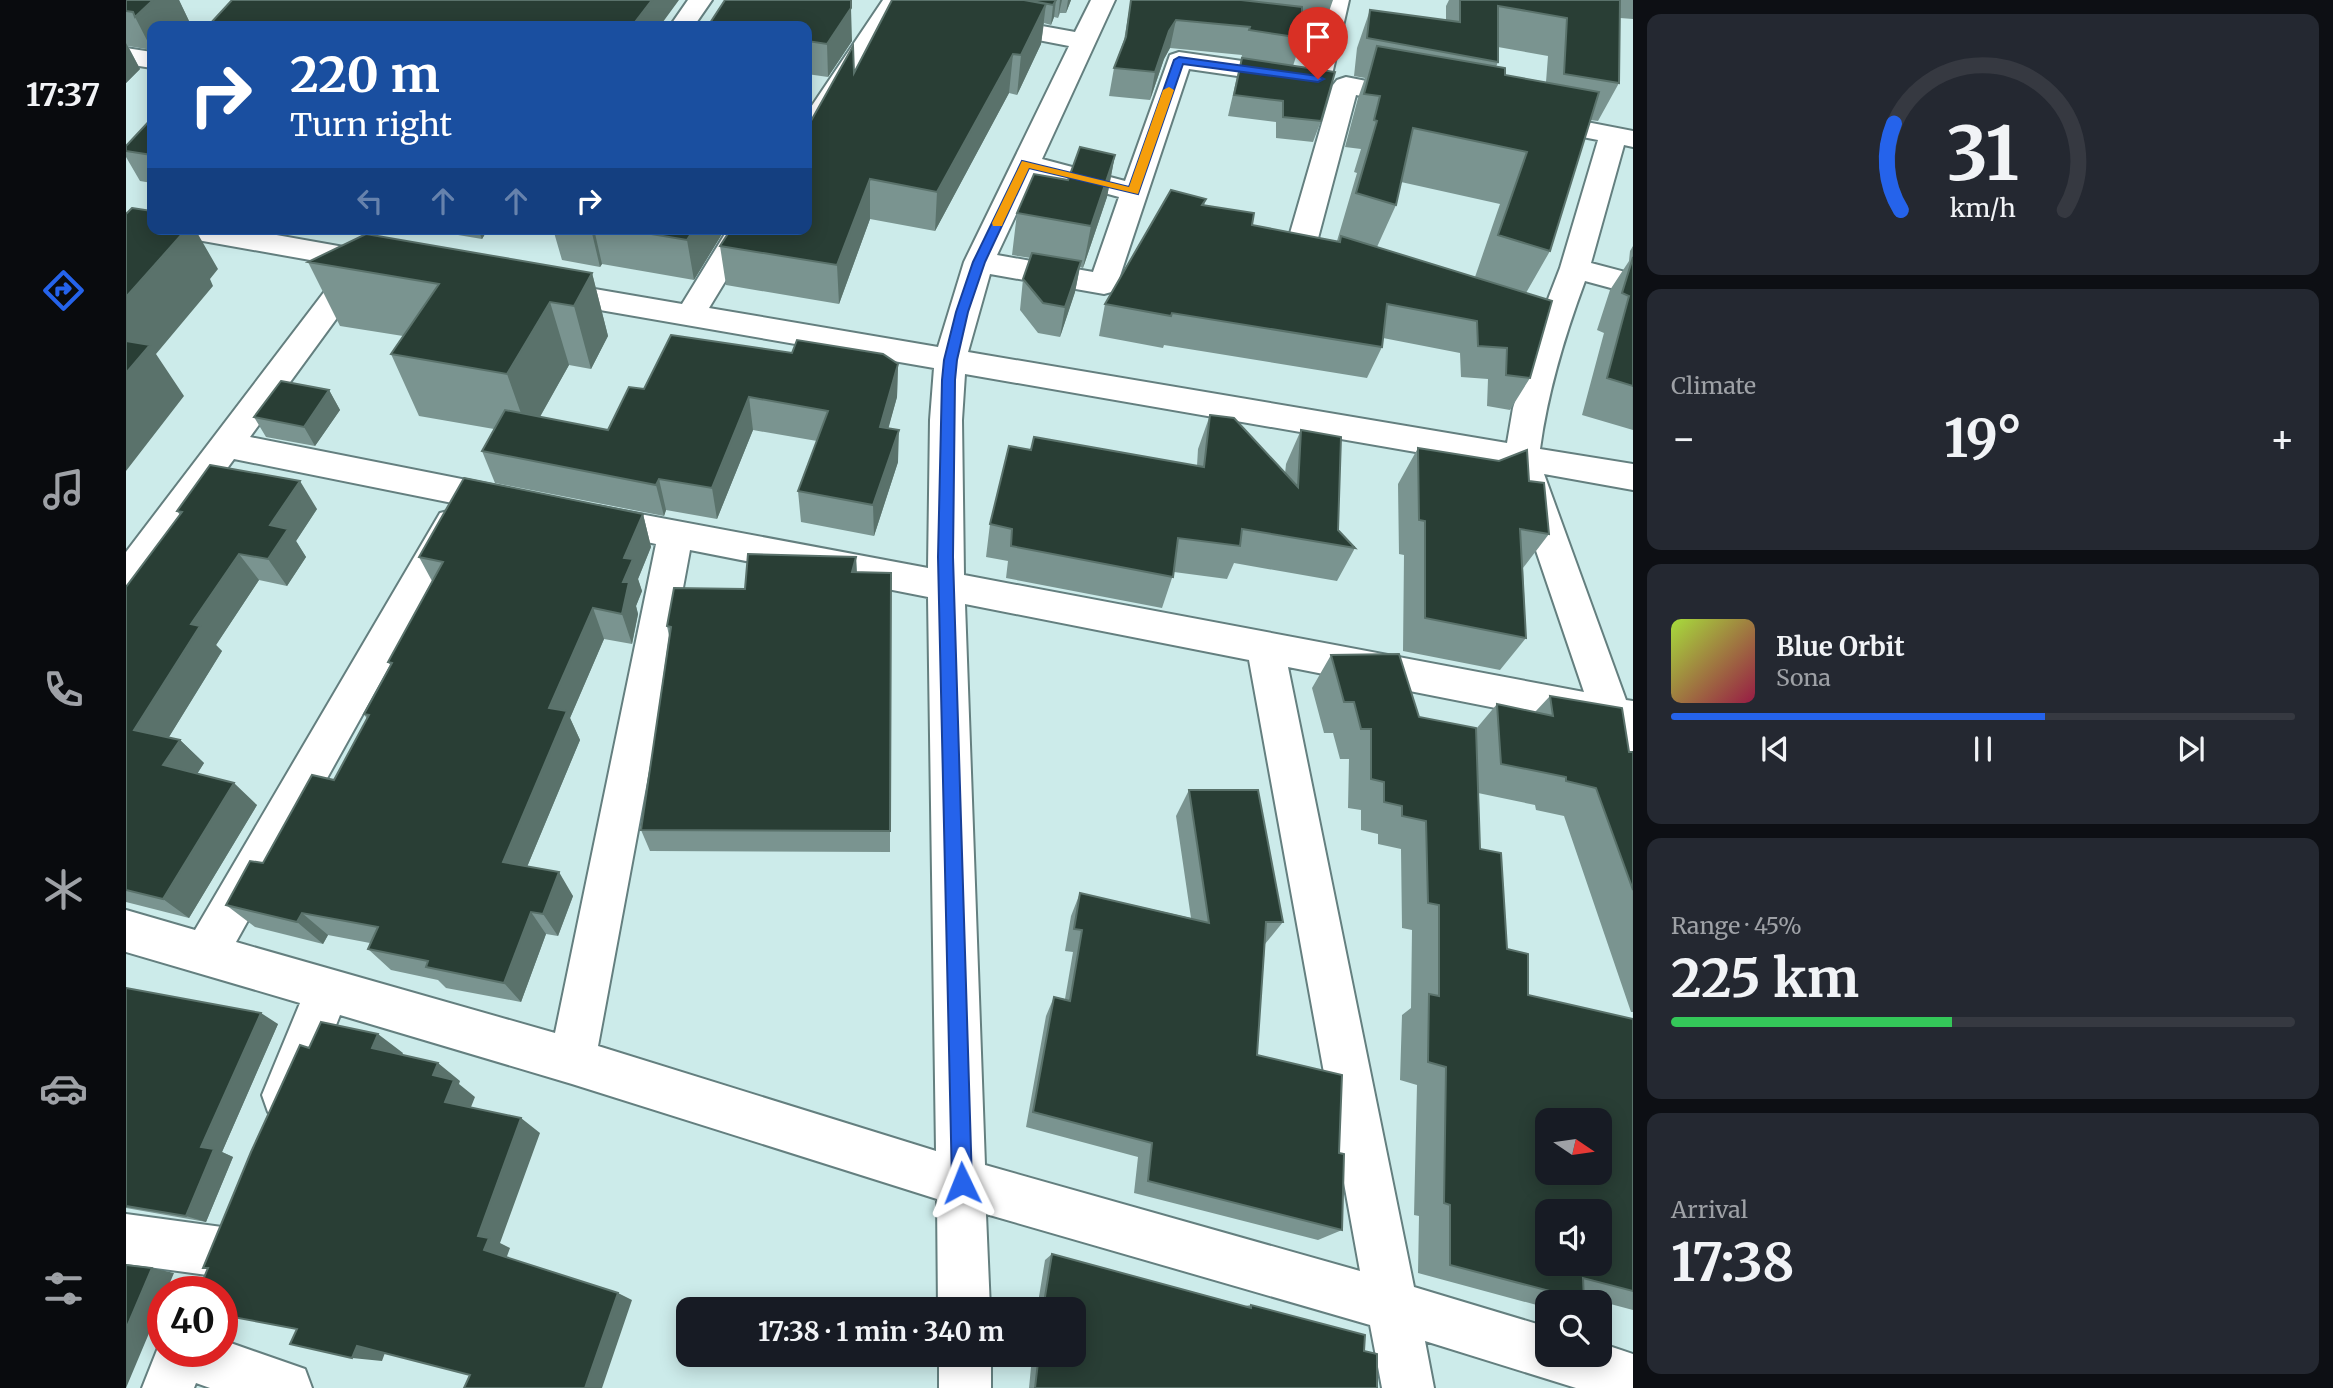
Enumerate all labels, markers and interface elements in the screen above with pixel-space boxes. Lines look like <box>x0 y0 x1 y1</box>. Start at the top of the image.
pin <box>1288 7 1348 79</box>
icon: arrive <box>1299 18 1337 56</box>
text: 220 m <box>290 44 440 105</box>
icon: right <box>175 49 266 140</box>
text: 17:37 <box>26 75 100 115</box>
text: Turn right <box>290 105 452 145</box>
text: 31 <box>1947 109 2019 201</box>
icon: left <box>351 182 389 220</box>
icon: ahead <box>424 182 462 220</box>
icon: ahead <box>497 182 535 220</box>
icon: right <box>570 182 608 220</box>
text: km/h <box>1950 192 2016 224</box>
icon: directions <box>39 266 88 315</box>
text: Climate <box>1671 371 1756 400</box>
text: 19° <box>1944 406 2022 471</box>
text: − <box>1671 415 1696 462</box>
text: + <box>2270 415 2295 462</box>
icon: music <box>39 465 88 514</box>
text: Blue Orbit <box>1776 630 1905 663</box>
text: Sona <box>1776 663 1831 692</box>
icon: phone <box>39 665 88 714</box>
icon: previous <box>1756 730 1794 768</box>
icon: pause <box>1964 730 2002 768</box>
icon: next <box>2172 730 2210 768</box>
icon: climate <box>39 865 88 914</box>
text: Range · 45% <box>1671 911 1802 940</box>
text: 225 km <box>1671 946 1859 1011</box>
icon: car <box>39 1064 88 1113</box>
north arrow <box>1535 1108 1612 1185</box>
map controls <box>1535 1108 1612 1367</box>
position arrow <box>925 1146 999 1220</box>
text: Arrival <box>1671 1195 1748 1224</box>
button: sound <box>1535 1199 1612 1276</box>
text: 17:38 <box>1671 1230 1795 1295</box>
icon: filters <box>39 1264 88 1313</box>
speed limit sign: 40 <box>147 1276 238 1367</box>
button: search <box>1535 1290 1612 1367</box>
text: 17:38 · 1 min · 340 m <box>758 1315 1004 1348</box>

